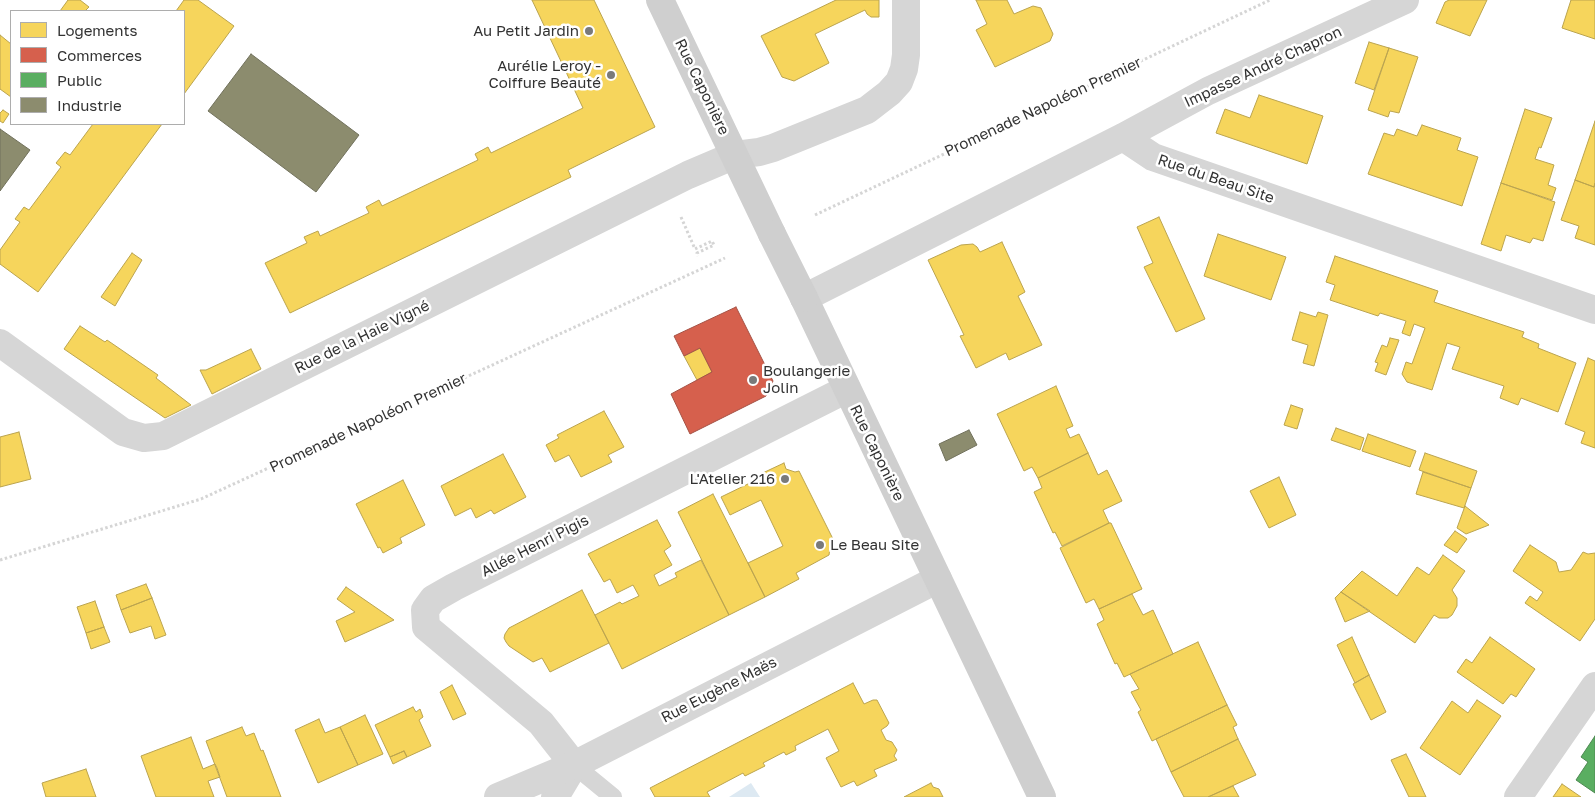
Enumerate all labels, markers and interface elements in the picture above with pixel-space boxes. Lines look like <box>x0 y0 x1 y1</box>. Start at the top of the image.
legend <box>10 10 185 125</box>
text: Logements <box>57 21 137 39</box>
place label: Au Petit Jardin <box>473 22 579 40</box>
street label: Impasse André Chapron <box>1181 23 1345 111</box>
marker: Au Petit Jardin <box>583 25 595 37</box>
street label: Rue Caponière <box>671 36 733 138</box>
text: Commerces <box>57 46 142 64</box>
street label: Promenade Napoléon Premier <box>942 53 1144 161</box>
place label: Aurélie Leroy - Coiffure Beauté <box>488 57 601 92</box>
marker: Aurélie Leroy - Coiffure Beauté <box>605 69 617 81</box>
text: Public <box>57 71 102 89</box>
text: Industrie <box>57 96 122 114</box>
street label: Rue du Beau Site <box>1155 151 1277 207</box>
street label: Rue de la Haie Vigné <box>292 297 432 377</box>
place label: Boulangerie Jolin <box>763 362 850 397</box>
street label: Promenade Napoléon Premier <box>267 369 469 477</box>
marker: Boulangerie Jolin <box>747 374 759 386</box>
street label: Rue Caponière <box>846 402 908 504</box>
place label: L'Atelier 216 <box>690 470 775 488</box>
marker: L'Atelier 216 <box>779 473 791 485</box>
street label: Allée Henri Pigis <box>478 511 592 581</box>
place label: Le Beau Site <box>830 536 919 554</box>
marker: Le Beau Site <box>814 539 826 551</box>
street label: Rue Eugène Maës <box>658 653 780 727</box>

